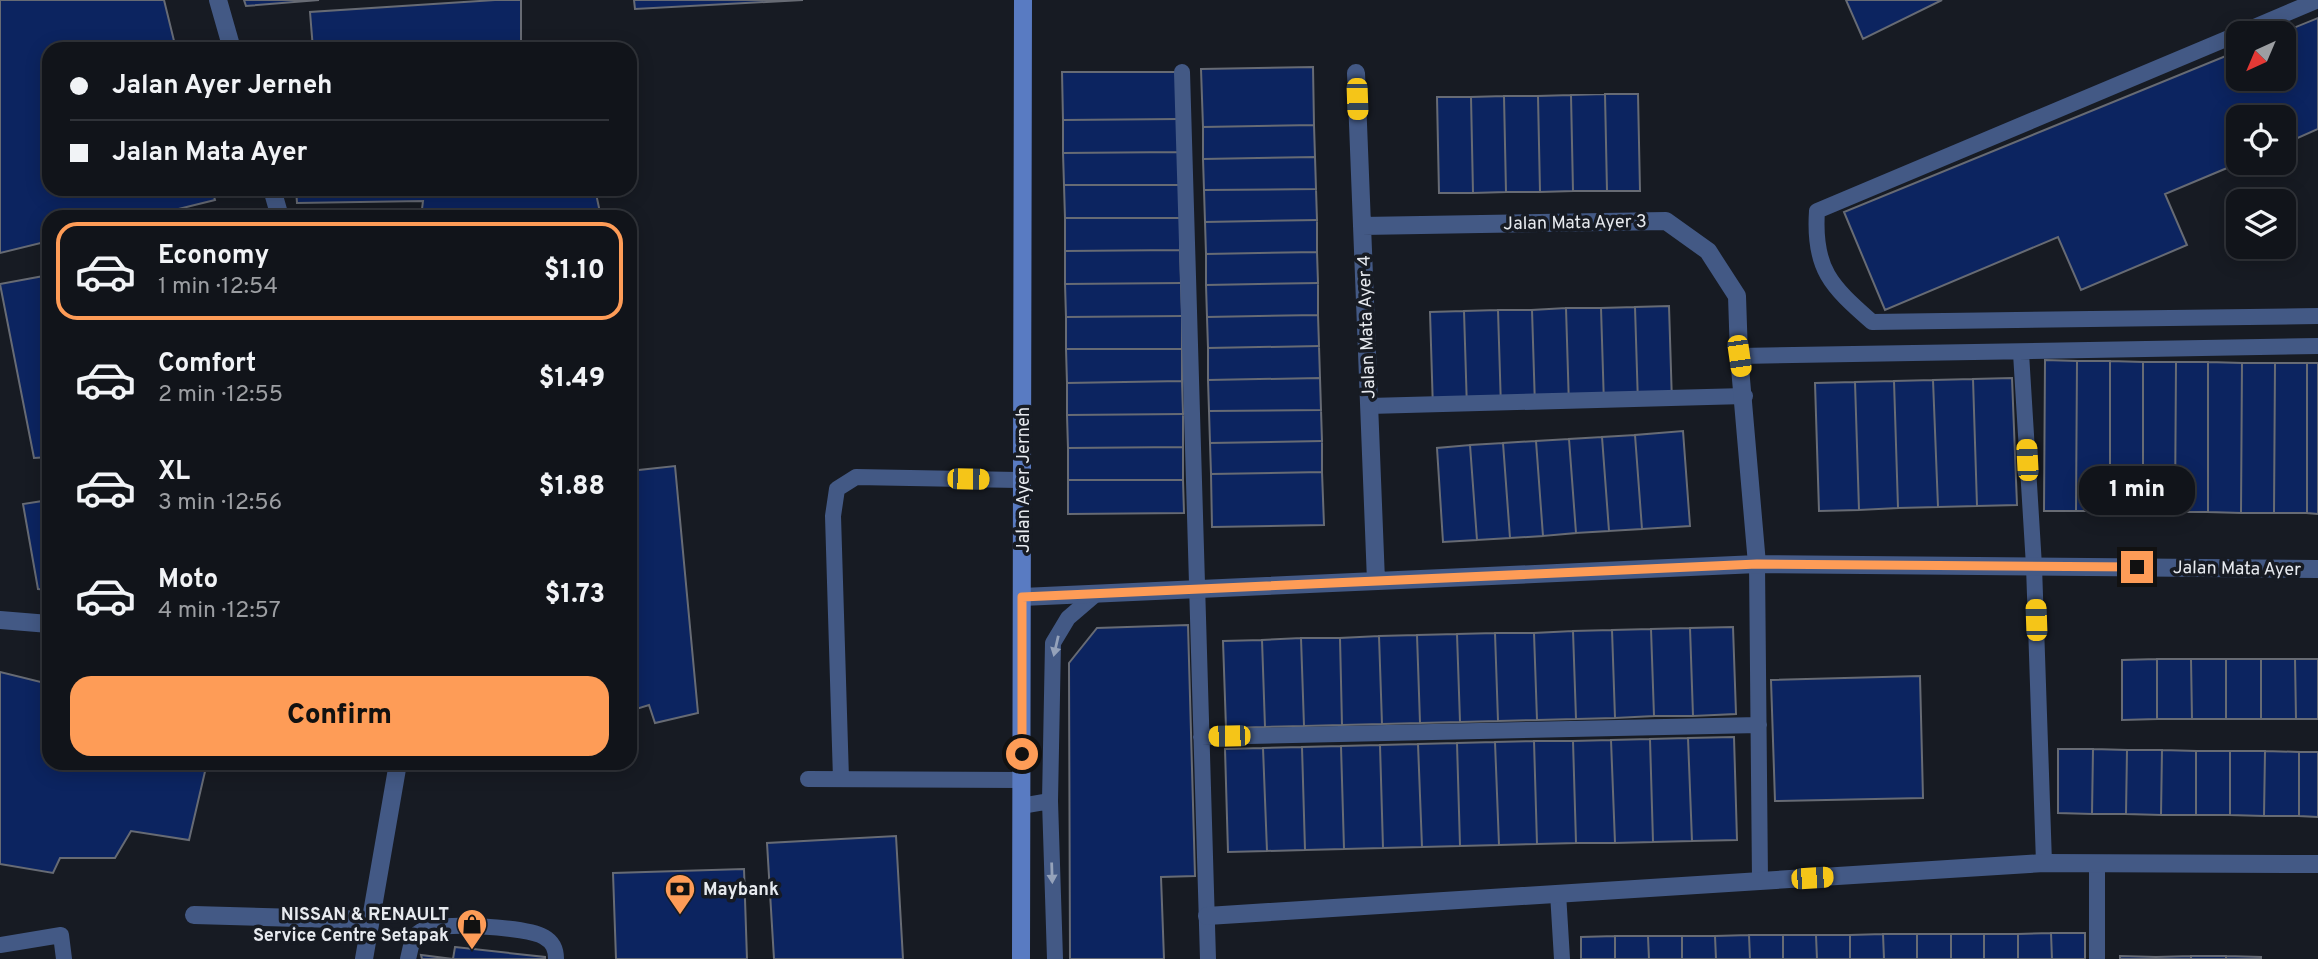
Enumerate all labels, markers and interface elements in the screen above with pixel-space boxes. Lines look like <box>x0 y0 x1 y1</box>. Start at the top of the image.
north arrow <box>2226 21 2296 91</box>
map controls <box>2226 21 2296 259</box>
text: Jalan Ayer Jerneh <box>112 70 333 103</box>
car <box>1346 78 1369 120</box>
button: locate <box>2226 105 2296 175</box>
text: Jalan Mata Ayer <box>112 137 307 170</box>
button: layers <box>2226 189 2296 259</box>
street label: Jalan Mata Ayer 3 <box>1503 211 1647 236</box>
icon: car <box>74 240 137 303</box>
text: Economy <box>158 240 269 273</box>
text: $1.10 <box>544 255 605 288</box>
street label: Jalan Mata Ayer 4 <box>1353 255 1382 399</box>
text: 1 min · 12:54 <box>158 273 278 302</box>
car <box>1726 334 1753 378</box>
icon: car <box>74 348 137 411</box>
text: Comfort <box>158 348 256 381</box>
text: $1.49 <box>539 363 605 396</box>
text: 2 min · 12:55 <box>158 381 283 410</box>
street label: Jalan Ayer Jerneh <box>1013 407 1036 553</box>
car <box>2016 438 2039 482</box>
icon: car <box>74 456 137 519</box>
text: XL <box>158 456 190 489</box>
callout: 1 min <box>2079 466 2195 514</box>
car <box>947 468 990 490</box>
text: $1.88 <box>539 471 605 504</box>
text: 1 min <box>2109 476 2165 505</box>
text: 3 min · 12:56 <box>158 489 282 518</box>
route end <box>2121 551 2153 583</box>
street label: Jalan Mata Ayer <box>2173 557 2301 582</box>
icon: car <box>74 564 137 627</box>
text: Moto <box>158 564 218 597</box>
text: $1.73 <box>545 579 605 612</box>
text: 4 min · 12:57 <box>158 597 281 626</box>
car <box>2025 599 2048 641</box>
one-way arrow <box>1050 635 1061 657</box>
button: Confirm <box>70 676 609 756</box>
car <box>1208 725 1251 747</box>
route start <box>1006 738 1038 770</box>
one-way arrow <box>1046 862 1058 884</box>
car <box>1791 866 1834 890</box>
bank icon: Maybank <box>663 872 697 916</box>
place label: Maybank <box>703 879 779 902</box>
place label: NISSAN & RENAULT Service Centre Setapak <box>253 904 449 948</box>
shop icon: NISSAN & RENAULT Service Centre Setapak <box>455 907 489 951</box>

